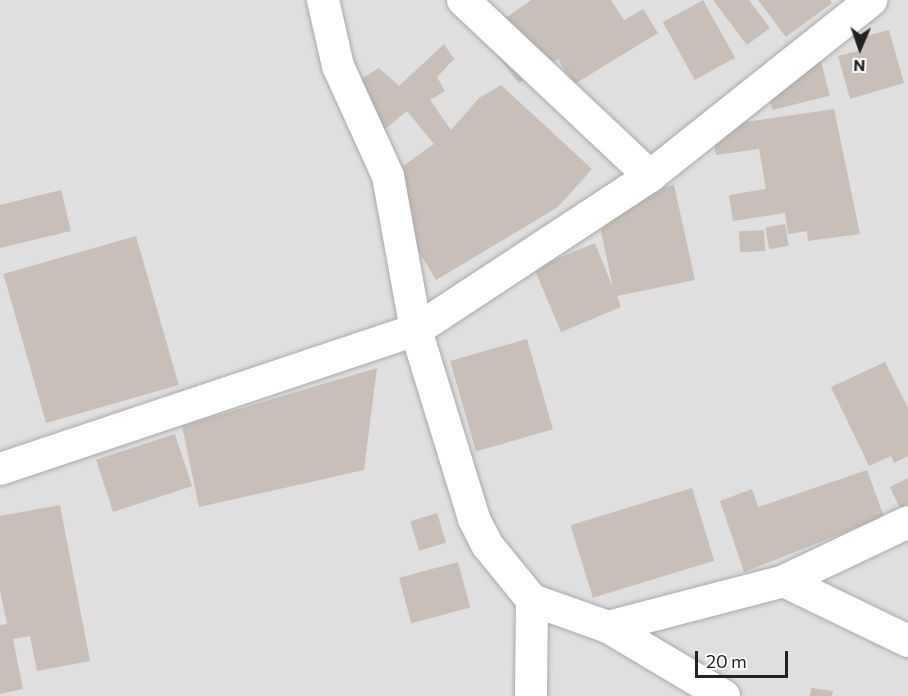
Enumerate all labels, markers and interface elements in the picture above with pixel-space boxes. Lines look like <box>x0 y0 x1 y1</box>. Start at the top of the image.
north arrow <box>830 18 890 78</box>
text: N <box>853 57 866 76</box>
scale bar <box>698 639 791 677</box>
text: 20 m <box>706 650 747 672</box>

